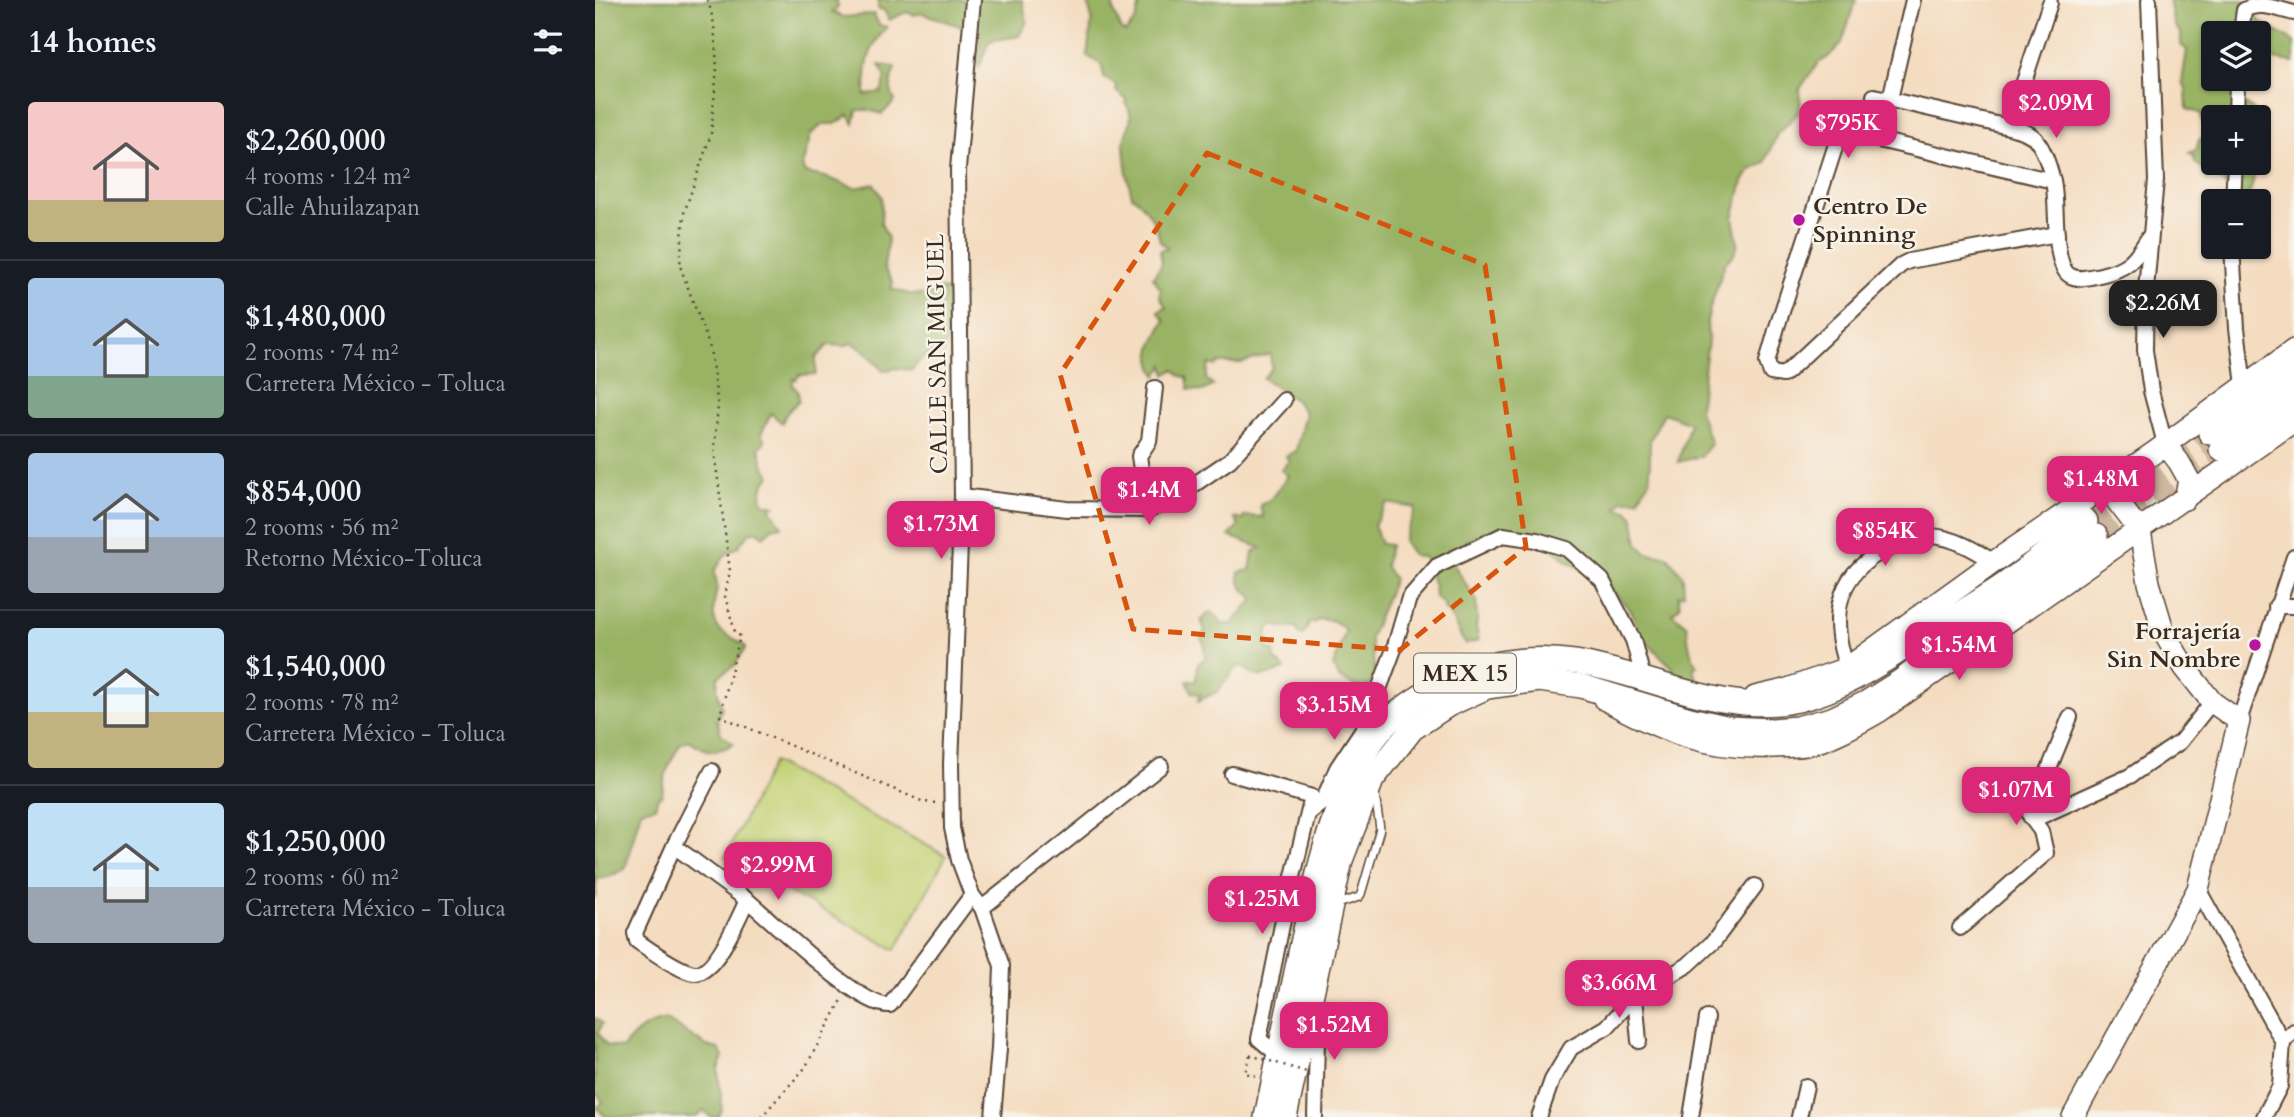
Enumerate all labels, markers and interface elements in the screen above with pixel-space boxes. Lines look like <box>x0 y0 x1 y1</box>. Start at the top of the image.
map controls <box>2201 21 2271 259</box>
button: layers <box>2201 21 2271 91</box>
text: 14 homes <box>28 22 157 63</box>
icon: filters <box>529 23 567 61</box>
pin: $2.09M <box>1999 80 2113 140</box>
text: $2.09M <box>2018 87 2094 118</box>
pin: $795K <box>1799 100 1897 160</box>
button: + <box>2201 105 2271 175</box>
text: $795K <box>1815 107 1881 138</box>
text: $2,260,000 <box>245 120 386 161</box>
icon: home <box>84 130 168 214</box>
text: 4 rooms · 124 m² <box>245 161 410 192</box>
button: − <box>2201 189 2271 259</box>
place label: Centro De Spinning <box>1813 190 1928 251</box>
text: Calle Ahuilazapan <box>245 192 420 223</box>
marker: Centro De Spinning <box>1791 212 1807 228</box>
street label: CALLE SAN MIGUEL <box>919 233 956 474</box>
pin: $2.26M <box>2106 280 2220 340</box>
text: $2.26M <box>2125 287 2201 318</box>
text: $1,480,000 <box>245 296 386 337</box>
icon: home <box>84 306 168 390</box>
text: 2 rooms · 74 m² <box>245 337 398 368</box>
text: Carretera México - Toluca <box>245 368 506 399</box>
pin: $1.48M <box>2044 456 2158 516</box>
text: $1.48M <box>2063 463 2139 494</box>
pin: $1.4M <box>1100 468 1198 527</box>
text: $854,000 <box>245 471 361 512</box>
text: $1.4M <box>1117 474 1181 505</box>
icon: home <box>84 481 168 565</box>
pin: $1.73M <box>884 502 998 561</box>
text: $1.73M <box>903 508 979 539</box>
pin: $854K <box>1836 508 1934 568</box>
text: 2 rooms · 56 m² <box>245 512 398 543</box>
text: $854K <box>1852 515 1918 546</box>
text: Retorno México-Toluca <box>245 543 483 574</box>
place label: Forrajería Sin Nombre <box>2107 615 2241 676</box>
pin: $1.54M <box>1902 622 2016 682</box>
text: $1.54M <box>1921 629 1997 660</box>
marker: Forrajería Sin Nombre <box>2247 637 2263 653</box>
text: $1,540,000 <box>245 646 386 687</box>
road number: MEX 15 <box>1414 653 1516 692</box>
icon: home <box>84 656 168 740</box>
pin: $3.15M <box>1277 682 1391 742</box>
text: 2 rooms · 78 m² <box>245 687 398 718</box>
text: $3.15M <box>1296 689 1372 720</box>
text: Carretera México - Toluca <box>245 718 506 749</box>
pin: $1.07M <box>1959 768 2073 827</box>
text: $1.07M <box>1978 774 2054 805</box>
text: $1,250,000 <box>245 821 386 862</box>
icon: home <box>84 831 168 915</box>
pin: $2.99M <box>721 842 835 902</box>
text: $2.99M <box>740 849 816 880</box>
text: 2 rooms · 60 m² <box>245 862 398 893</box>
pin: $1.25M <box>1205 876 1319 936</box>
text: $1.25M <box>1224 883 1300 914</box>
text: Carretera México - Toluca <box>245 893 506 924</box>
pin: $3.66M <box>1562 960 1676 1020</box>
text: $3.66M <box>1581 967 1657 998</box>
pin: $1.52M <box>1277 1002 1391 1062</box>
text: $1.52M <box>1296 1009 1372 1040</box>

